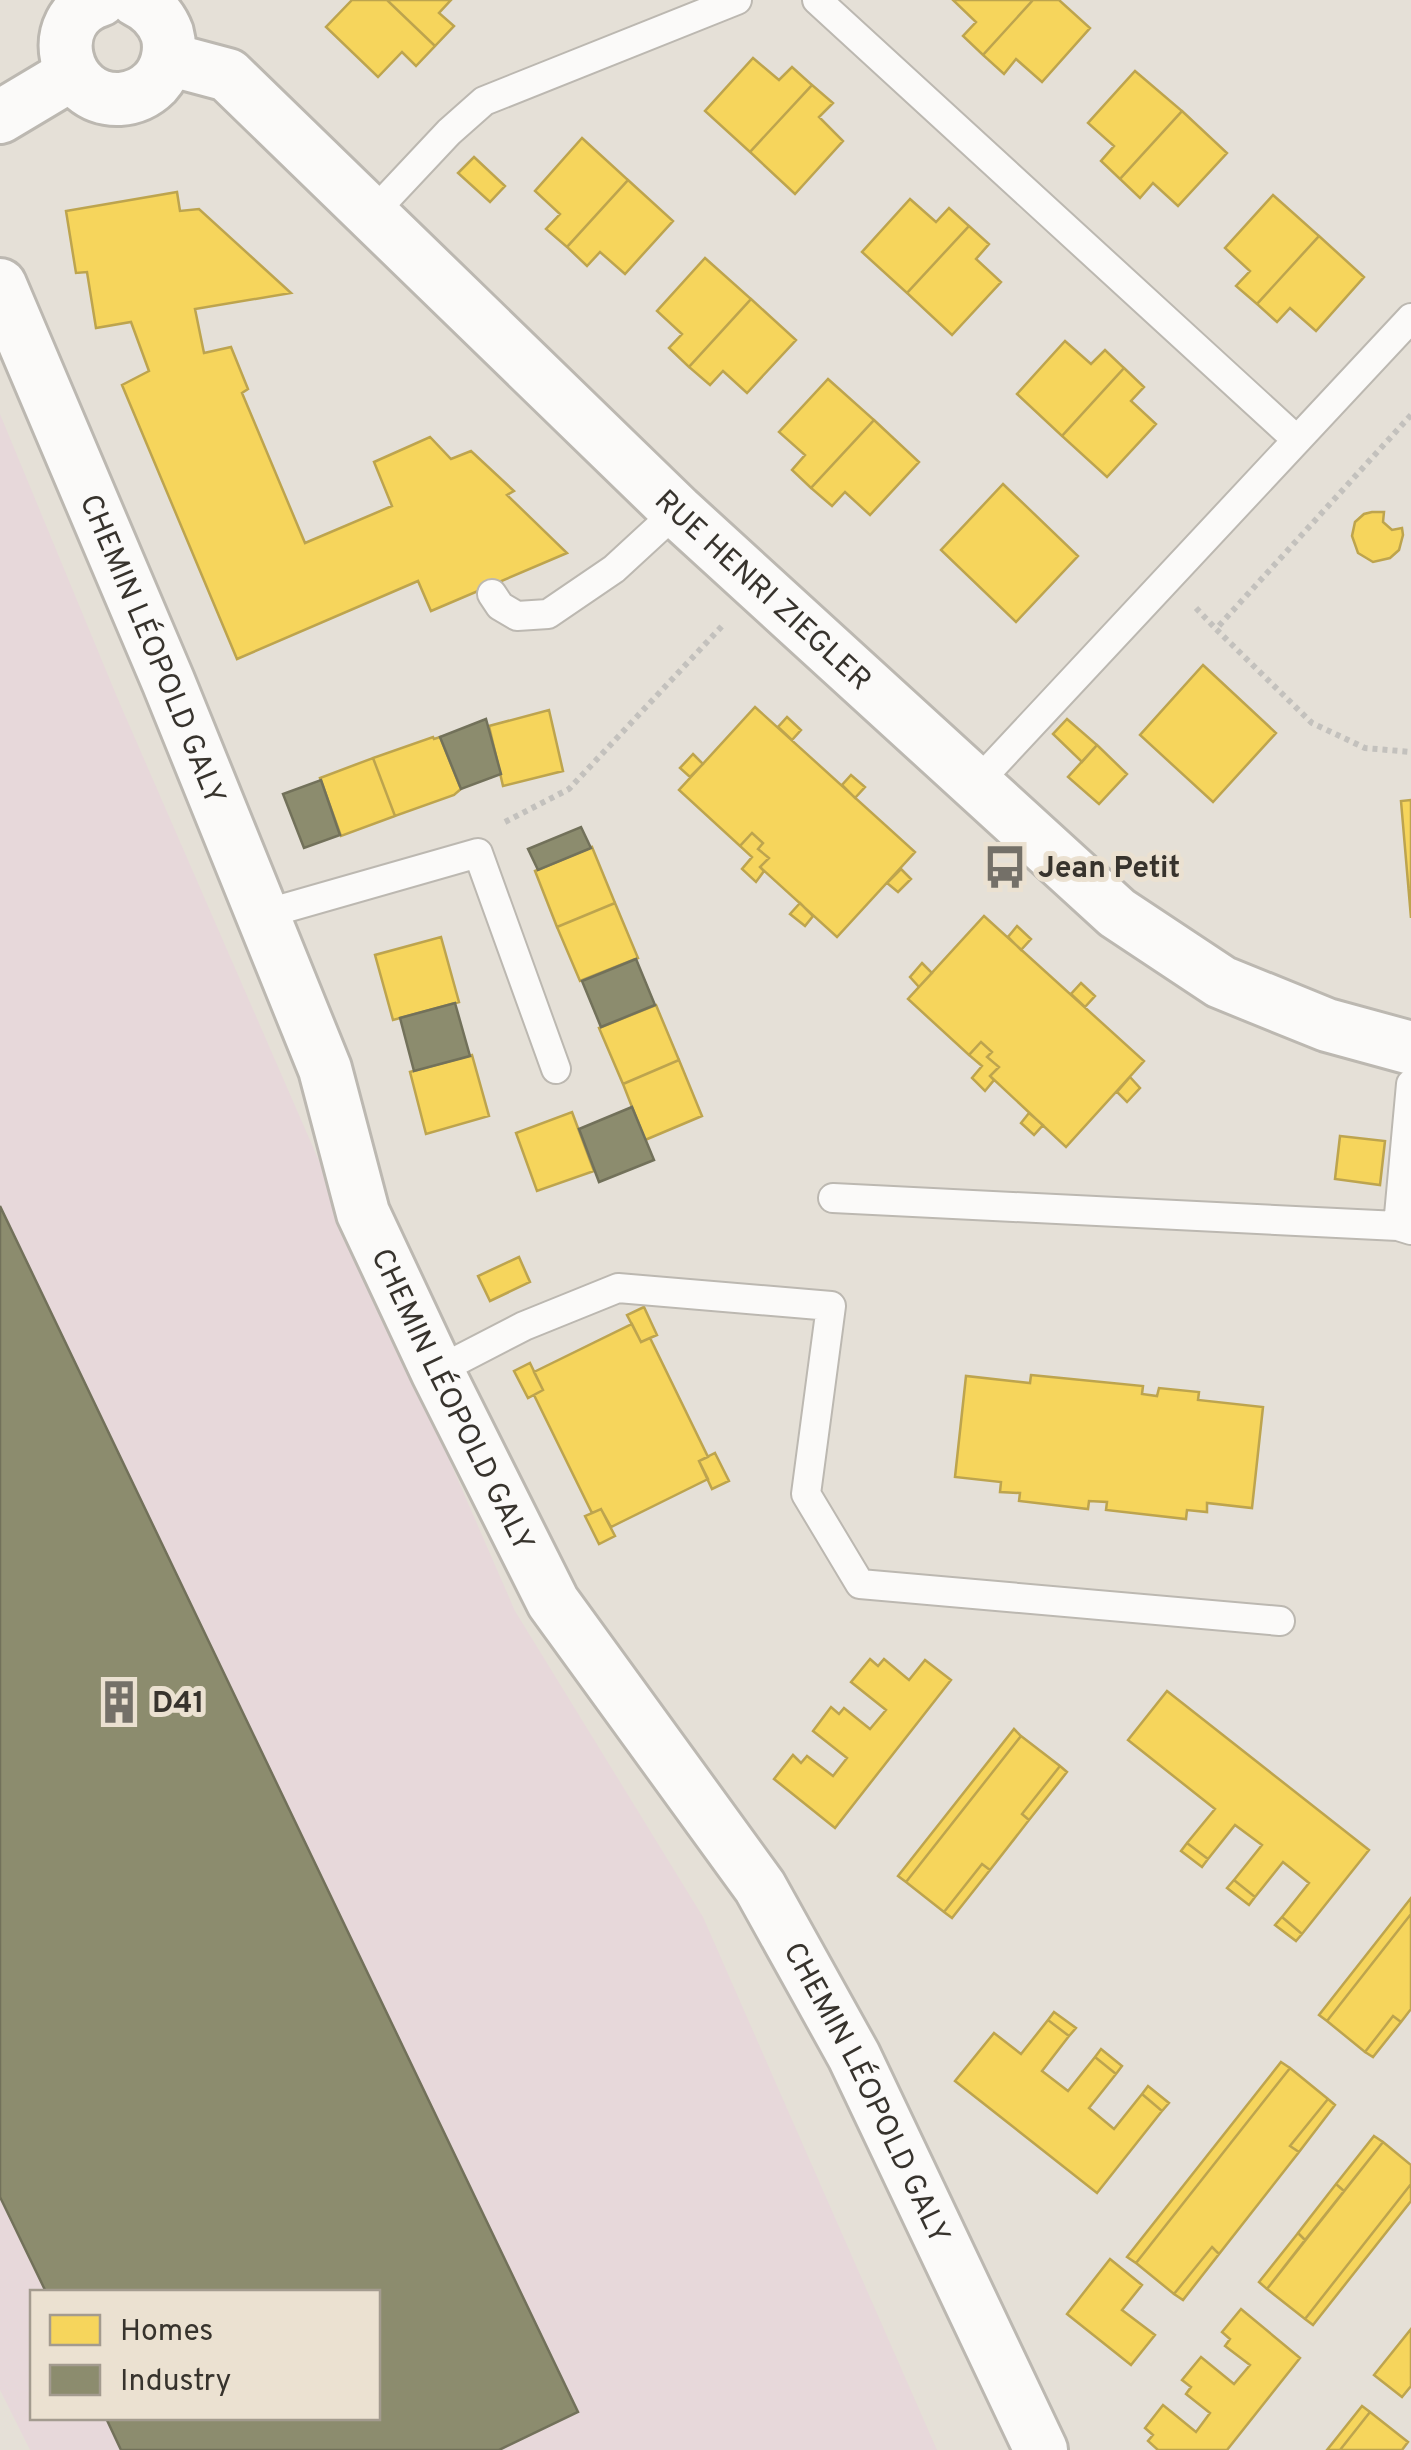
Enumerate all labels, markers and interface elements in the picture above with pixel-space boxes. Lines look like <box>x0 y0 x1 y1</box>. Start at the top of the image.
street label: RUE HENRI ZIEGLER <box>646 483 878 700</box>
street label: CHEMIN LÉOPOLD GALY <box>70 489 232 810</box>
bus stop icon: Jean Petit <box>981 843 1029 891</box>
place label: Jean Petit <box>1038 851 1180 888</box>
street label: CHEMIN LÉOPOLD GALY <box>361 1243 541 1558</box>
building icon: D41 <box>95 1678 143 1726</box>
place label: D41 <box>152 1686 205 1723</box>
street label: CHEMIN LÉOPOLD GALY <box>774 1937 956 2250</box>
legend <box>30 2290 380 2420</box>
text: Homes <box>120 2314 213 2351</box>
text: Industry <box>120 2364 231 2401</box>

